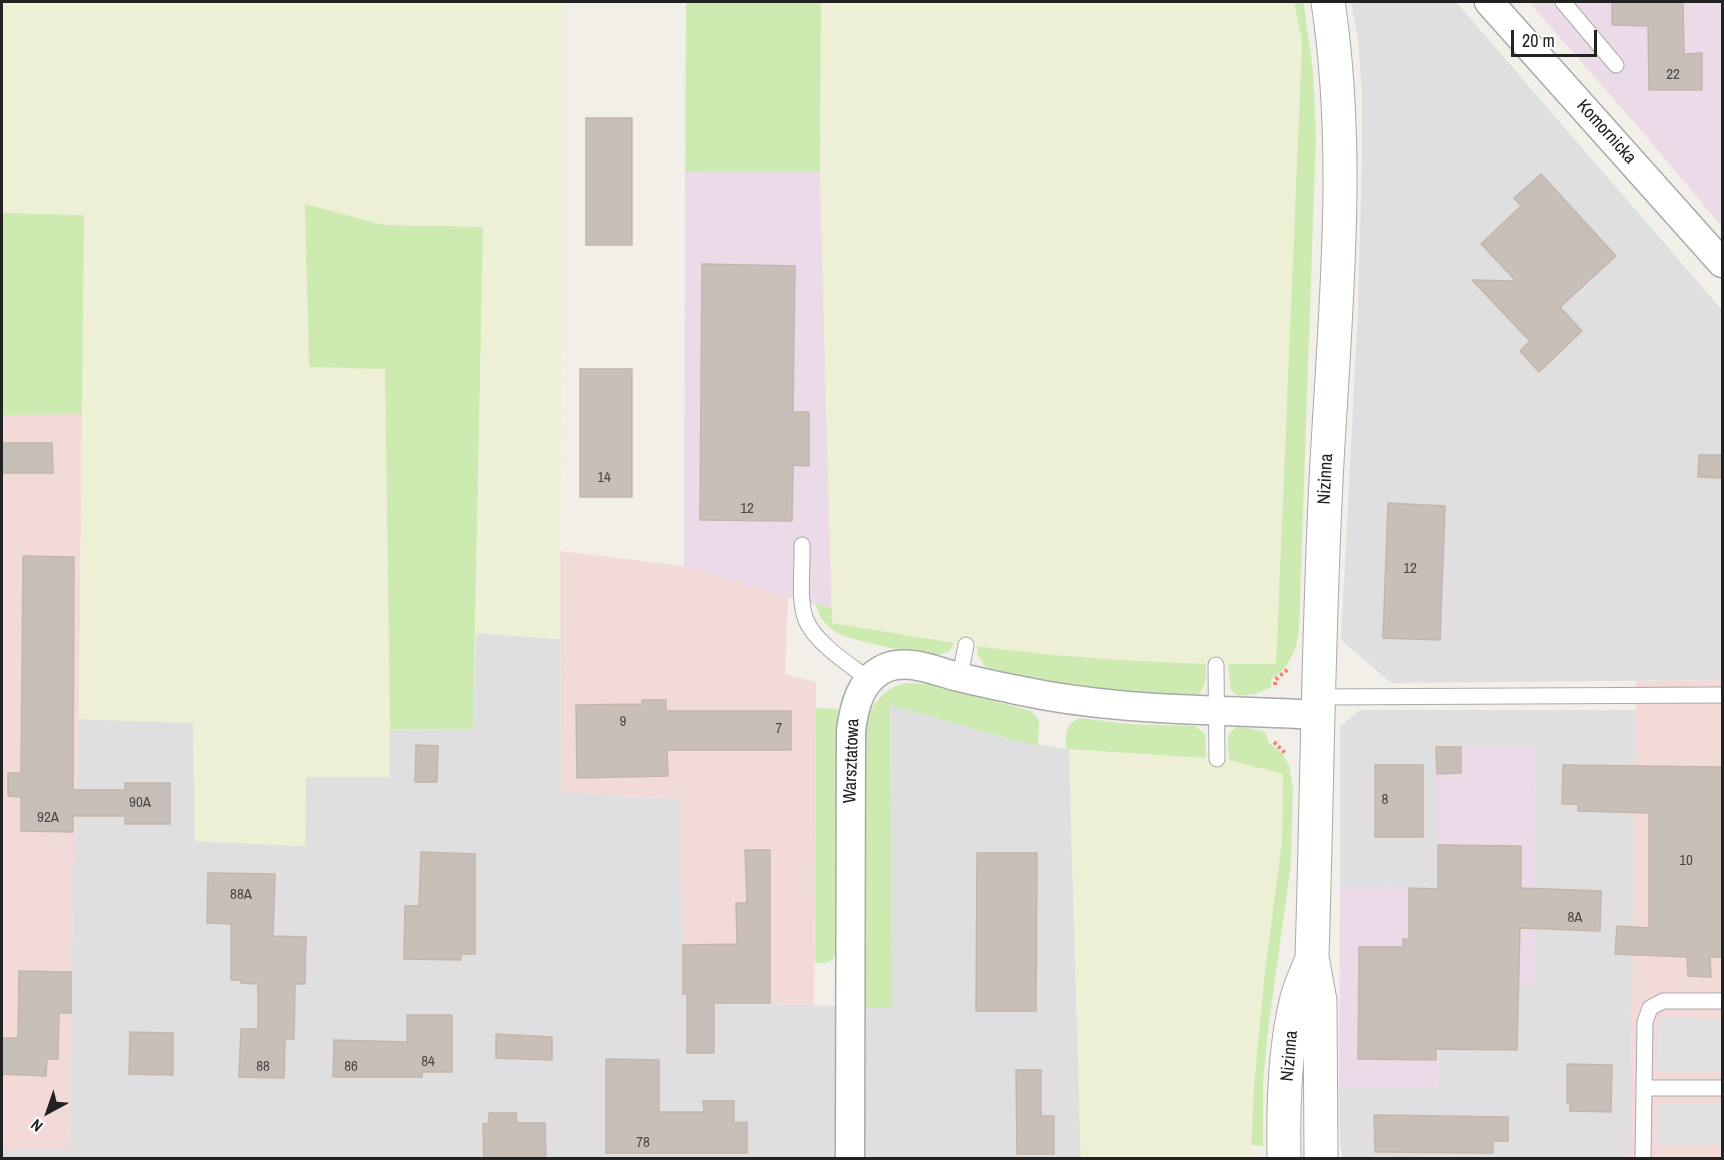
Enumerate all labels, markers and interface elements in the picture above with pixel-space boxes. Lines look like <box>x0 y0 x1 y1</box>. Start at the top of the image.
scale bar <box>1514 18 1600 56</box>
text: 20 m <box>1522 28 1555 53</box>
house number: 22 <box>1666 66 1680 84</box>
street label: Komornicka <box>1572 96 1640 168</box>
street label: Nizinna <box>1314 453 1338 505</box>
house number: 14 <box>597 469 611 487</box>
house number: 12 <box>740 500 754 518</box>
house number: 12 <box>1403 560 1417 578</box>
house number: 9 <box>620 713 626 731</box>
street label: Warsztatowa <box>840 718 864 804</box>
house number: 7 <box>776 720 782 738</box>
house number: 8 <box>1382 791 1388 809</box>
house number: 90A <box>129 794 151 812</box>
house number: 92A <box>37 809 59 827</box>
house number: 10 <box>1679 852 1693 870</box>
house number: 88A <box>230 886 252 904</box>
house number: 8A <box>1567 909 1583 927</box>
street label: Nizinna <box>1277 1030 1303 1082</box>
house number: 84 <box>421 1053 435 1071</box>
house number: 88 <box>256 1058 270 1076</box>
house number: 86 <box>344 1058 358 1076</box>
north arrow <box>18 1082 78 1142</box>
text: N <box>26 1114 47 1137</box>
house number: 78 <box>636 1134 650 1152</box>

